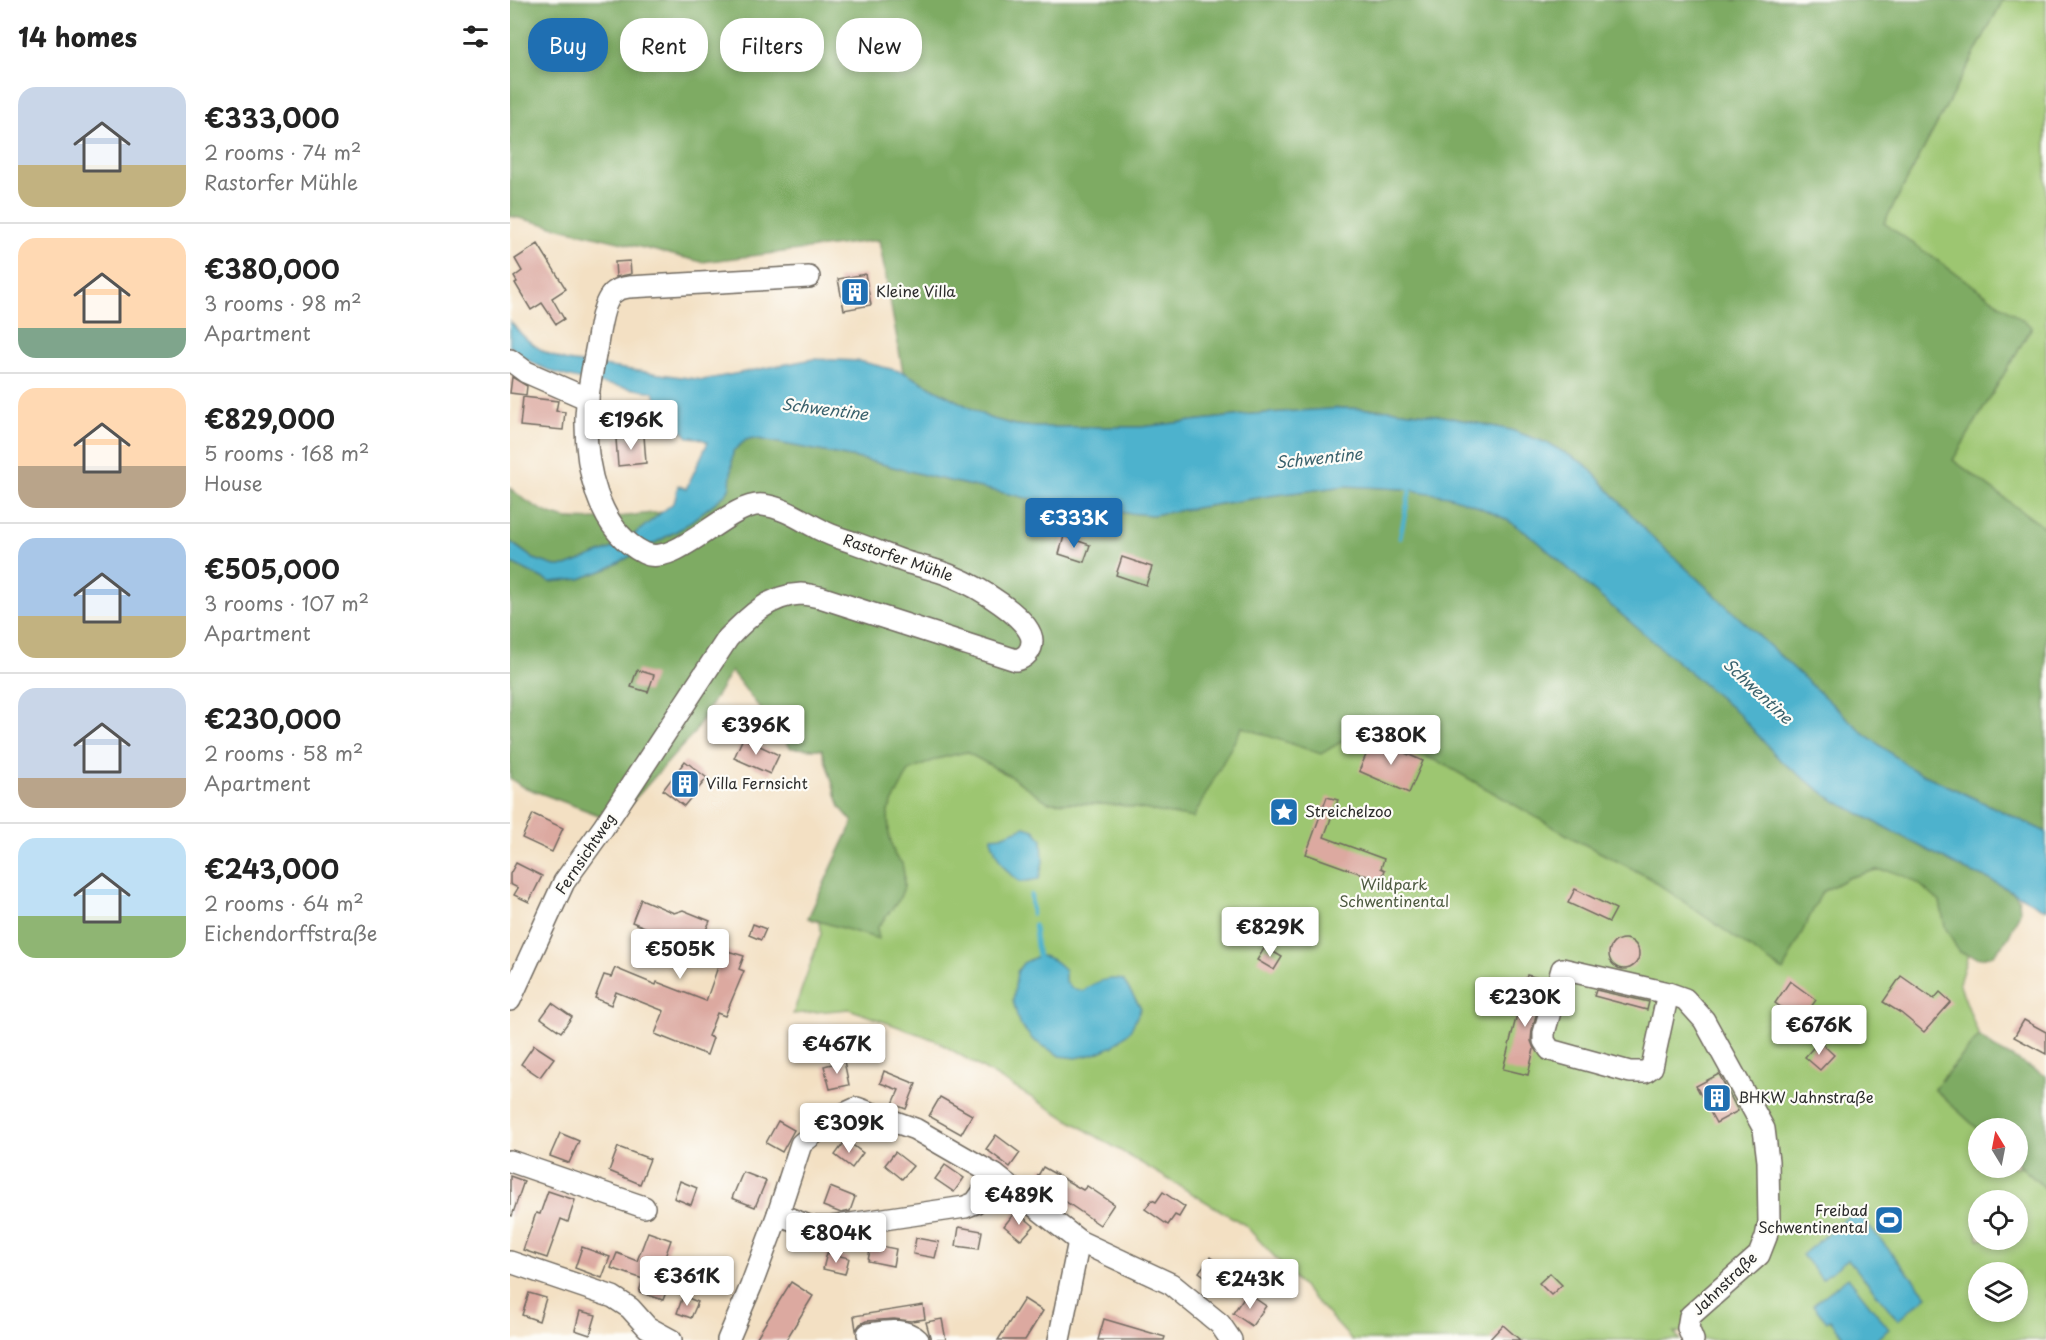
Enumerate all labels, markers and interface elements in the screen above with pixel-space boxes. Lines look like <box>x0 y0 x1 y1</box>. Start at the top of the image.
text: 14 homes <box>18 17 137 56</box>
chip: Buy <box>528 18 608 72</box>
chip: Rent <box>620 18 708 72</box>
chip: Filters <box>720 18 824 72</box>
chip: New <box>836 18 922 72</box>
icon: filters <box>459 20 492 53</box>
text: €333,000 <box>204 98 339 137</box>
icon: home <box>66 111 138 183</box>
text: 2 rooms · 74 m² <box>204 137 361 167</box>
text: Rastorfer Mühle <box>204 167 358 197</box>
text: €380,000 <box>204 249 340 288</box>
icon: home <box>66 262 138 334</box>
building icon: Kleine Villa <box>839 276 871 308</box>
place label: Kleine Villa <box>876 279 956 302</box>
text: 3 rooms · 98 m² <box>204 288 362 318</box>
text: Apartment <box>204 318 311 348</box>
water label: Schwentine <box>780 391 871 425</box>
text: €829,000 <box>204 399 335 438</box>
pin: €196K <box>589 400 673 451</box>
text: €196K <box>599 404 663 434</box>
icon: home <box>66 412 138 484</box>
text: 5 rooms · 168 m² <box>204 438 369 468</box>
water label: Schwentine <box>1274 440 1364 473</box>
text: House <box>204 468 263 498</box>
pin: €333K <box>1032 498 1116 549</box>
text: €333K <box>1039 502 1109 532</box>
street label: Rastorfer Mühle <box>840 527 957 586</box>
text: €505,000 <box>204 549 340 588</box>
icon: home <box>66 562 138 634</box>
text: 3 rooms · 107 m² <box>204 588 369 618</box>
text: Apartment <box>204 618 311 648</box>
water label: Schwentine <box>1719 652 1799 729</box>
text: €230,000 <box>204 699 341 738</box>
pin: €396K <box>714 705 798 756</box>
text: €396K <box>721 709 791 739</box>
icon: home <box>66 712 138 784</box>
pin: €380K <box>1349 715 1433 766</box>
text: €380K <box>1355 719 1427 749</box>
text: 2 rooms · 58 m² <box>204 738 363 768</box>
text: Apartment <box>204 768 311 798</box>
building icon: Villa Fernsicht <box>669 768 701 800</box>
place label: Villa Fernsicht <box>706 771 808 794</box>
place icon: Streichelzoo <box>1268 796 1300 828</box>
place label: Streichelzoo <box>1305 799 1392 822</box>
street label: Fernsichtweg <box>549 808 621 899</box>
text: €243,000 <box>204 849 339 888</box>
icon: home <box>66 862 138 934</box>
park label: Wildpark Schwentinental <box>1339 872 1449 912</box>
text: 2 rooms · 64 m² <box>204 888 364 918</box>
pin: €829K <box>1228 907 1312 958</box>
text: €829K <box>1236 911 1304 941</box>
text: Eichendorffstraße <box>204 918 377 948</box>
pin: €505K <box>638 929 722 980</box>
text: €505K <box>645 933 715 963</box>
pin: €230K <box>1483 977 1567 1028</box>
text: €230K <box>1489 981 1561 1011</box>
pin: €676K <box>1777 1005 1861 1056</box>
text: €676K <box>1786 1009 1852 1039</box>
pin: €467K <box>795 1024 879 1075</box>
text: €467K <box>802 1028 872 1058</box>
building icon: BHKW Jahnstraße <box>1701 1082 1733 1114</box>
place label: BHKW Jahnstraße <box>1738 1085 1874 1108</box>
pin: €309K <box>807 1103 891 1154</box>
text: €309K <box>814 1107 884 1137</box>
north arrow <box>1968 1118 2028 1178</box>
map controls <box>1968 1118 2028 1322</box>
pin: €489K <box>977 1175 1061 1226</box>
text: €489K <box>985 1179 1053 1209</box>
button: locate <box>1968 1190 2028 1250</box>
place label: Freibad Schwentinental <box>1758 1198 1868 1238</box>
sports icon: Freibad Schwentinental <box>1873 1204 1905 1236</box>
pin: €804K <box>794 1213 878 1264</box>
text: €804K <box>800 1217 872 1247</box>
street label: Jahnstraße <box>1686 1246 1762 1320</box>
pin: €361K <box>645 1256 729 1307</box>
pin: €243K <box>1208 1259 1292 1310</box>
text: €361K <box>654 1260 720 1290</box>
button: layers <box>1968 1262 2028 1322</box>
text: €243K <box>1215 1263 1285 1293</box>

